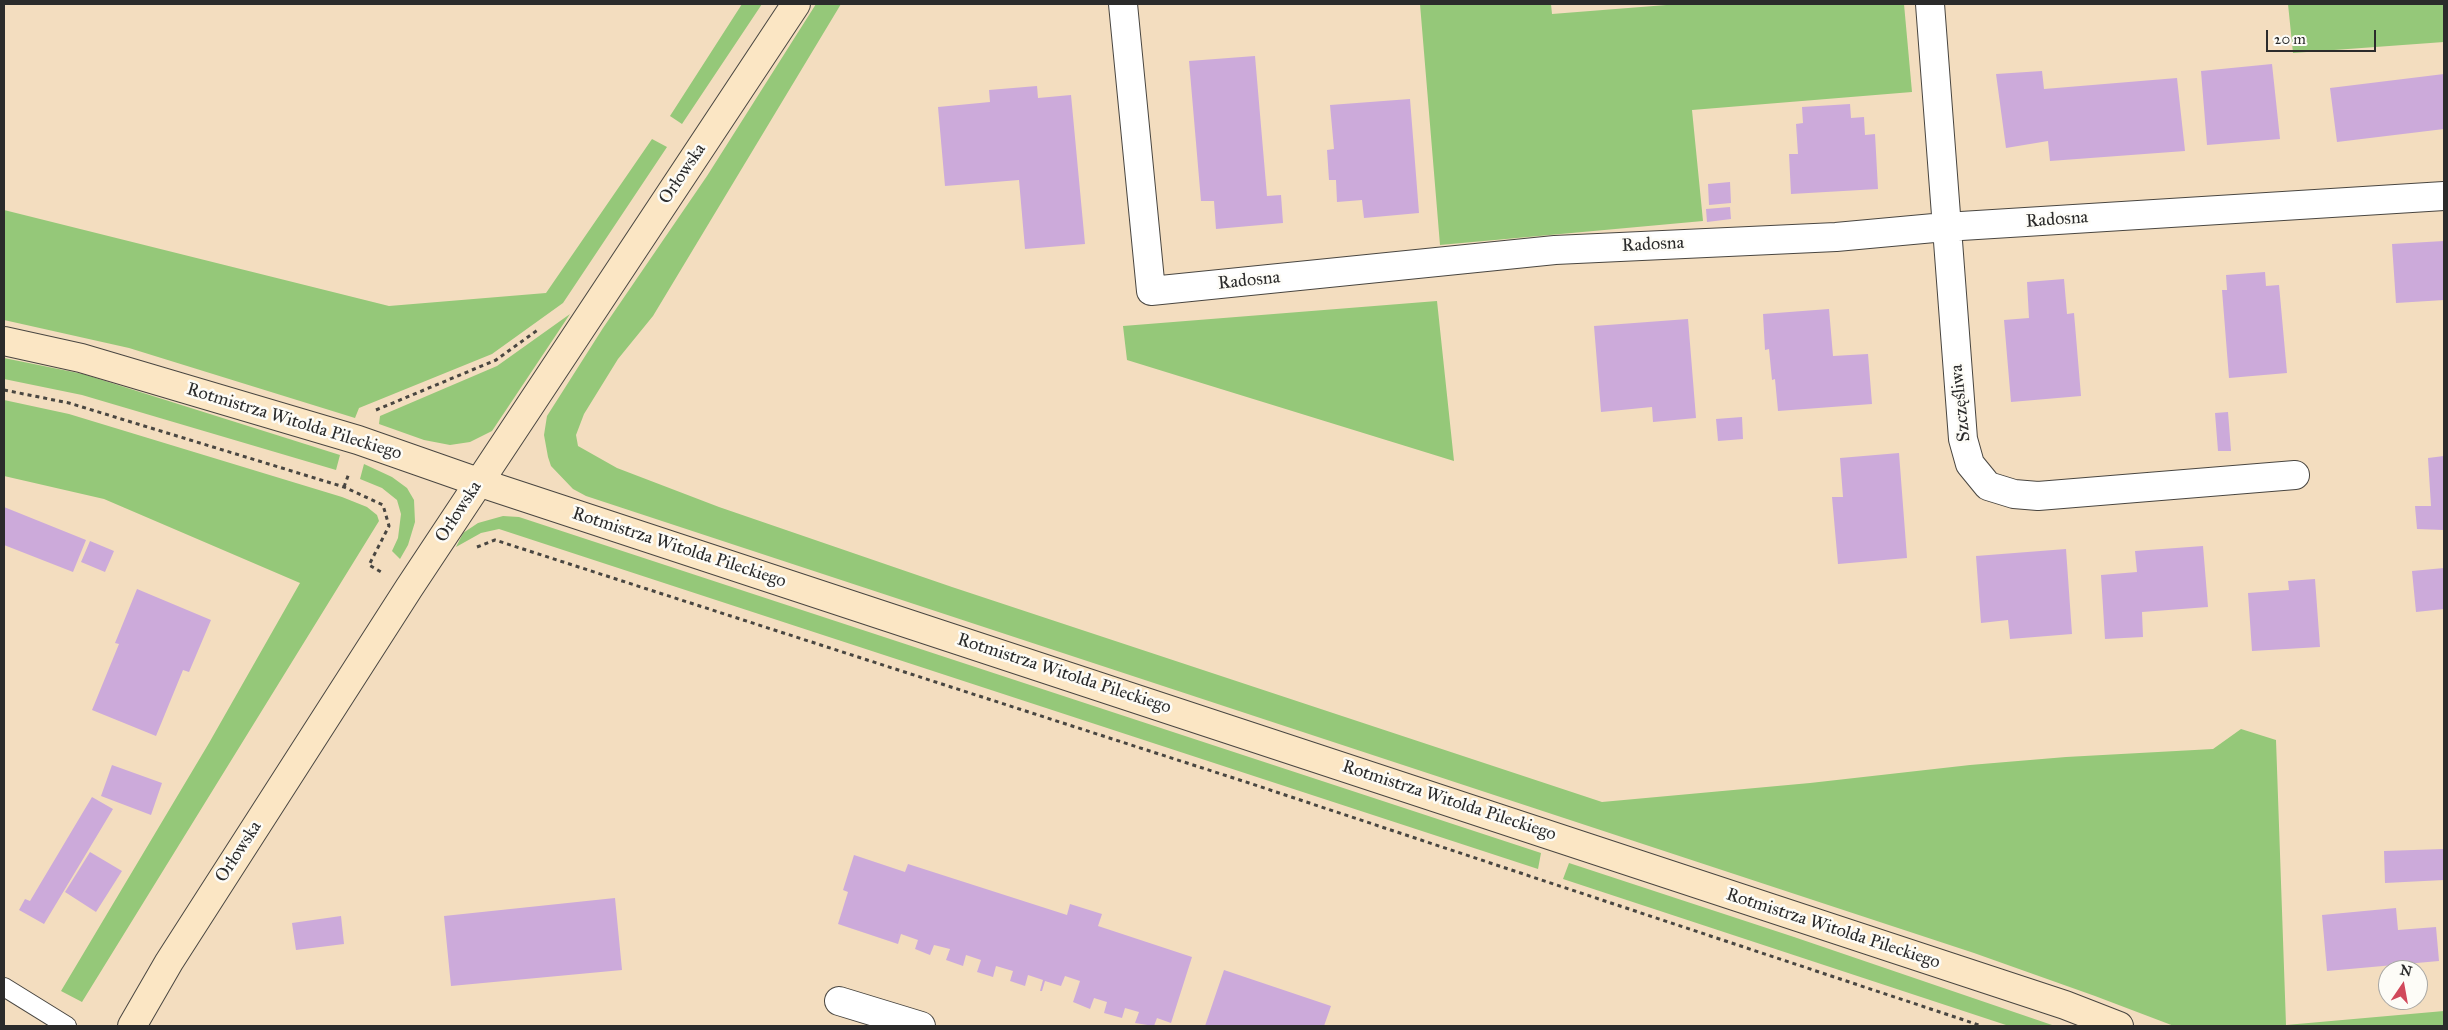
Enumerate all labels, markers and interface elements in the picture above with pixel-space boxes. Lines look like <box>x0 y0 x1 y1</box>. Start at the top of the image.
scale bar <box>2268 20 2378 52</box>
text: 20 m <box>2274 30 2306 48</box>
street label: Orłowska <box>655 140 711 208</box>
street label: Radosna <box>2025 207 2089 233</box>
street label: Radosna <box>1621 233 1685 257</box>
street label: Radosna <box>1217 267 1281 295</box>
street label: Szczęśliwa <box>1946 363 1976 443</box>
street label: Rotmistrza Witolda Pileckiego <box>184 379 404 465</box>
street label: Orłowska <box>431 477 487 547</box>
street label: Rotmistrza Witolda Pileckiego <box>569 503 789 593</box>
street label: Rotmistrza Witolda Pileckiego <box>954 629 1174 719</box>
street label: Rotmistrza Witolda Pileckiego <box>1339 756 1559 846</box>
street label: Orłowska <box>211 817 267 887</box>
street label: Rotmistrza Witolda Pileckiego <box>1723 884 1943 974</box>
north arrow <box>2378 960 2428 1010</box>
text: N <box>2398 961 2414 980</box>

